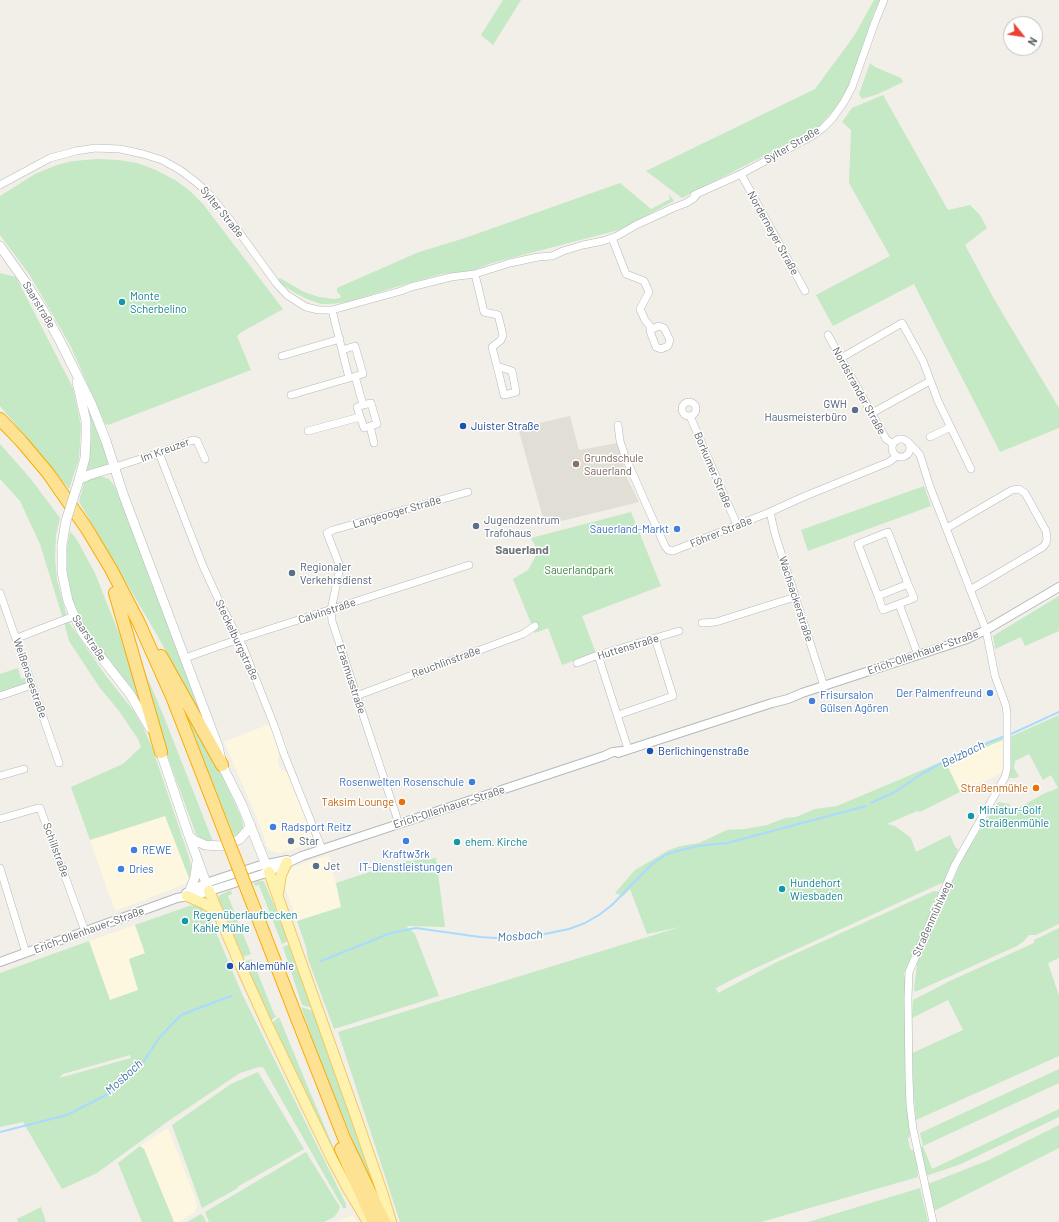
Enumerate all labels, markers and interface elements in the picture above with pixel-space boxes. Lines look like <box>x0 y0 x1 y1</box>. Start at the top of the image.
north arrow <box>1003 16 1043 56</box>
text: N <box>1026 35 1040 48</box>
street label: Sylter Straße <box>762 124 822 166</box>
street label: Sylter Straße <box>197 184 247 240</box>
street label: Norderneyer Straße <box>744 189 802 277</box>
street label: Saarstraße <box>20 279 58 331</box>
place label: Monte Scherbelino <box>130 289 187 315</box>
marker: Monte Scherbelino <box>117 297 127 307</box>
street label: Nordstrander Straße <box>829 345 889 437</box>
place label: GWH Hausmeisterbüro <box>764 397 847 423</box>
marker: GWH Hausmeisterbüro <box>850 405 860 415</box>
place label: Juister Straße <box>471 419 539 433</box>
marker: Juister Straße <box>458 421 468 431</box>
street label: Borkumer Straße <box>691 430 735 510</box>
street label: Im Kreuzer <box>139 435 191 465</box>
place label: Grundschule Sauerland <box>584 451 644 477</box>
marker: Grundschule Sauerland <box>571 459 581 469</box>
street label: Langeooger Straße <box>351 493 443 531</box>
place label: Jugendzentrum Trafohaus <box>484 513 560 539</box>
street label: Föhrer Straße <box>688 514 754 550</box>
marker: Jugendzentrum Trafohaus <box>471 521 481 531</box>
place label: Sauerland-Markt <box>590 522 669 536</box>
marker: Sauerland-Markt <box>672 524 682 534</box>
district label: Sauerland <box>495 543 549 557</box>
street label: Wachsackerstraße <box>776 555 816 643</box>
place label: Regionaler Verkehrsdienst <box>300 560 372 586</box>
park label: Sauerlandpark <box>544 563 614 577</box>
marker: Regionaler Verkehrsdienst <box>287 568 297 578</box>
street label: Calvinstraße <box>297 596 357 626</box>
street label: Steckelburgstraße <box>212 597 262 683</box>
street label: Saarstraße <box>69 612 109 664</box>
street label: Erich-Ollenhauer-Straße <box>866 627 980 677</box>
street label: Huttenstraße <box>596 631 660 663</box>
street label: Weißenseestraße <box>10 636 50 720</box>
street label: Erasmusstraße <box>334 642 368 716</box>
street label: Reuchlinstraße <box>410 643 482 681</box>
place label: Der Palmenfreund <box>896 686 982 700</box>
place label: Frisursalon Gülsen Agören <box>820 688 888 714</box>
marker: Der Palmenfreund <box>985 688 995 698</box>
marker: Frisursalon Gülsen Agören <box>807 696 817 706</box>
water label: Belzbach <box>939 737 987 771</box>
place label: Berlichingenstraße <box>658 744 749 758</box>
marker: Berlichingenstraße <box>645 746 655 756</box>
place label: Rosenwelten Rosenschule <box>339 775 464 789</box>
marker: Rosenwelten Rosenschule <box>467 777 477 787</box>
place label: Straßenmühle <box>961 781 1028 795</box>
street label: Erich-Ollenhauer-Straße <box>391 783 507 831</box>
marker: Straßenmühle <box>1031 783 1041 793</box>
place label: Taksim Lounge <box>322 795 394 809</box>
marker: Taksim Lounge <box>397 797 407 807</box>
place label: Miniatur-Golf Straißenmühle <box>979 803 1049 829</box>
marker: Miniatur-Golf Straißenmühle <box>966 811 976 821</box>
place label: Radsport Reitz <box>281 820 351 834</box>
street label: Schillstraße <box>40 821 72 879</box>
marker: Radsport Reitz <box>268 822 278 832</box>
place label: Star <box>299 834 319 848</box>
place label: ehem. Kirche <box>465 835 528 849</box>
marker: Star <box>286 836 296 846</box>
marker: Kraftw3rk IT-Dienstleistungen <box>401 836 411 846</box>
marker: ehem. Kirche <box>452 837 462 847</box>
place label: REWE <box>142 843 172 857</box>
marker: REWE <box>129 845 139 855</box>
place label: Kraftw3rk IT-Dienstleistungen <box>359 847 453 873</box>
place label: Jet <box>324 859 340 873</box>
marker: Jet <box>311 861 321 871</box>
place label: Dries <box>129 862 154 876</box>
marker: Dries <box>116 864 126 874</box>
place label: Hundehort Wiesbaden <box>790 876 843 902</box>
street label: Straßenmühlweg <box>910 879 954 959</box>
marker: Hundehort Wiesbaden <box>777 884 787 894</box>
street label: Erich-Ollenhauer-Straße <box>32 904 146 956</box>
place label: Regenüberlaufbecken Kahle Mühle <box>193 908 298 934</box>
marker: Regenüberlaufbecken Kahle Mühle <box>180 916 190 926</box>
water label: Mosbach <box>497 927 543 945</box>
place label: Kahlemühle <box>238 959 294 973</box>
marker: Kahlemühle <box>225 961 235 971</box>
water label: Mosbach <box>102 1056 146 1098</box>

